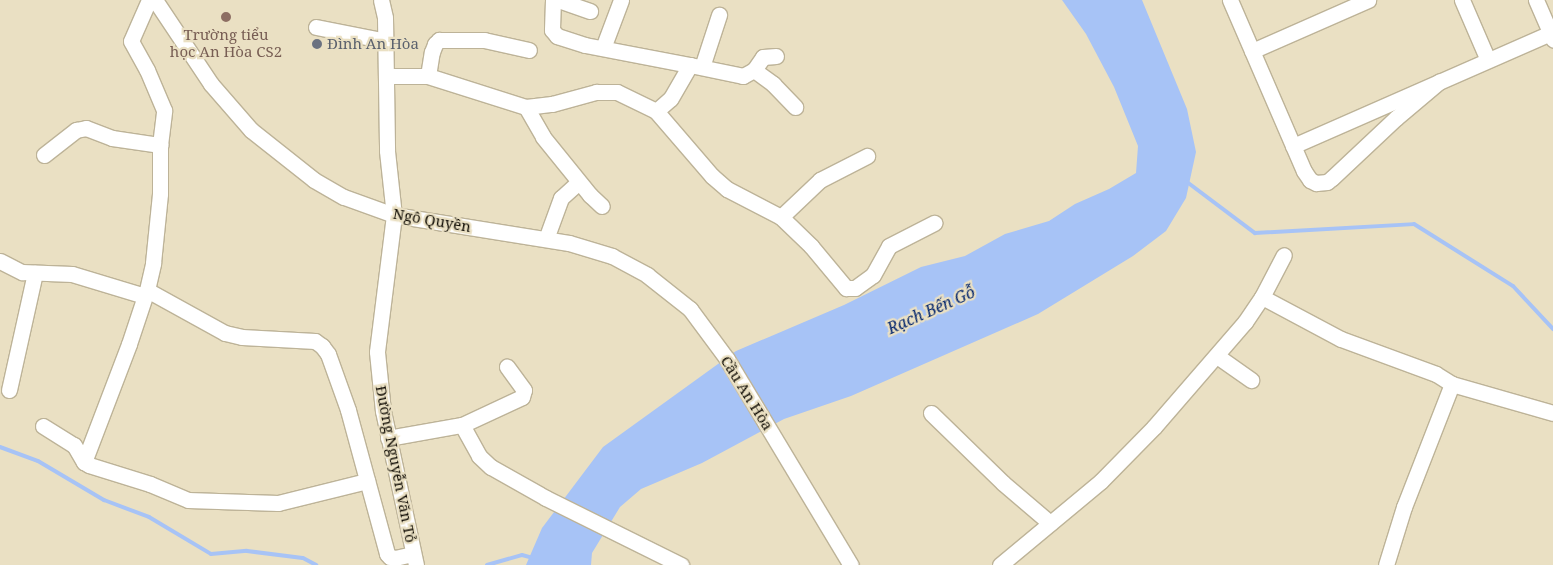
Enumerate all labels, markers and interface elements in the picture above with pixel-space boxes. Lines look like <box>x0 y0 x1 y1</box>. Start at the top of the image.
marker: Trường tiểu học An Hòa CS2 <box>220 11 232 23</box>
place label: Trường tiểu học An Hòa CS2 <box>170 25 282 60</box>
place label: Đình An Hòa <box>327 35 419 53</box>
marker: Đình An Hòa <box>311 38 323 50</box>
street label: Ngô Quyền <box>392 204 472 236</box>
water label: Rạch Bến Gỗ <box>884 282 978 338</box>
street label: Cầu An Hòa <box>717 353 777 433</box>
street label: Đường Nguyễn Văn Tỏ <box>372 384 420 544</box>

